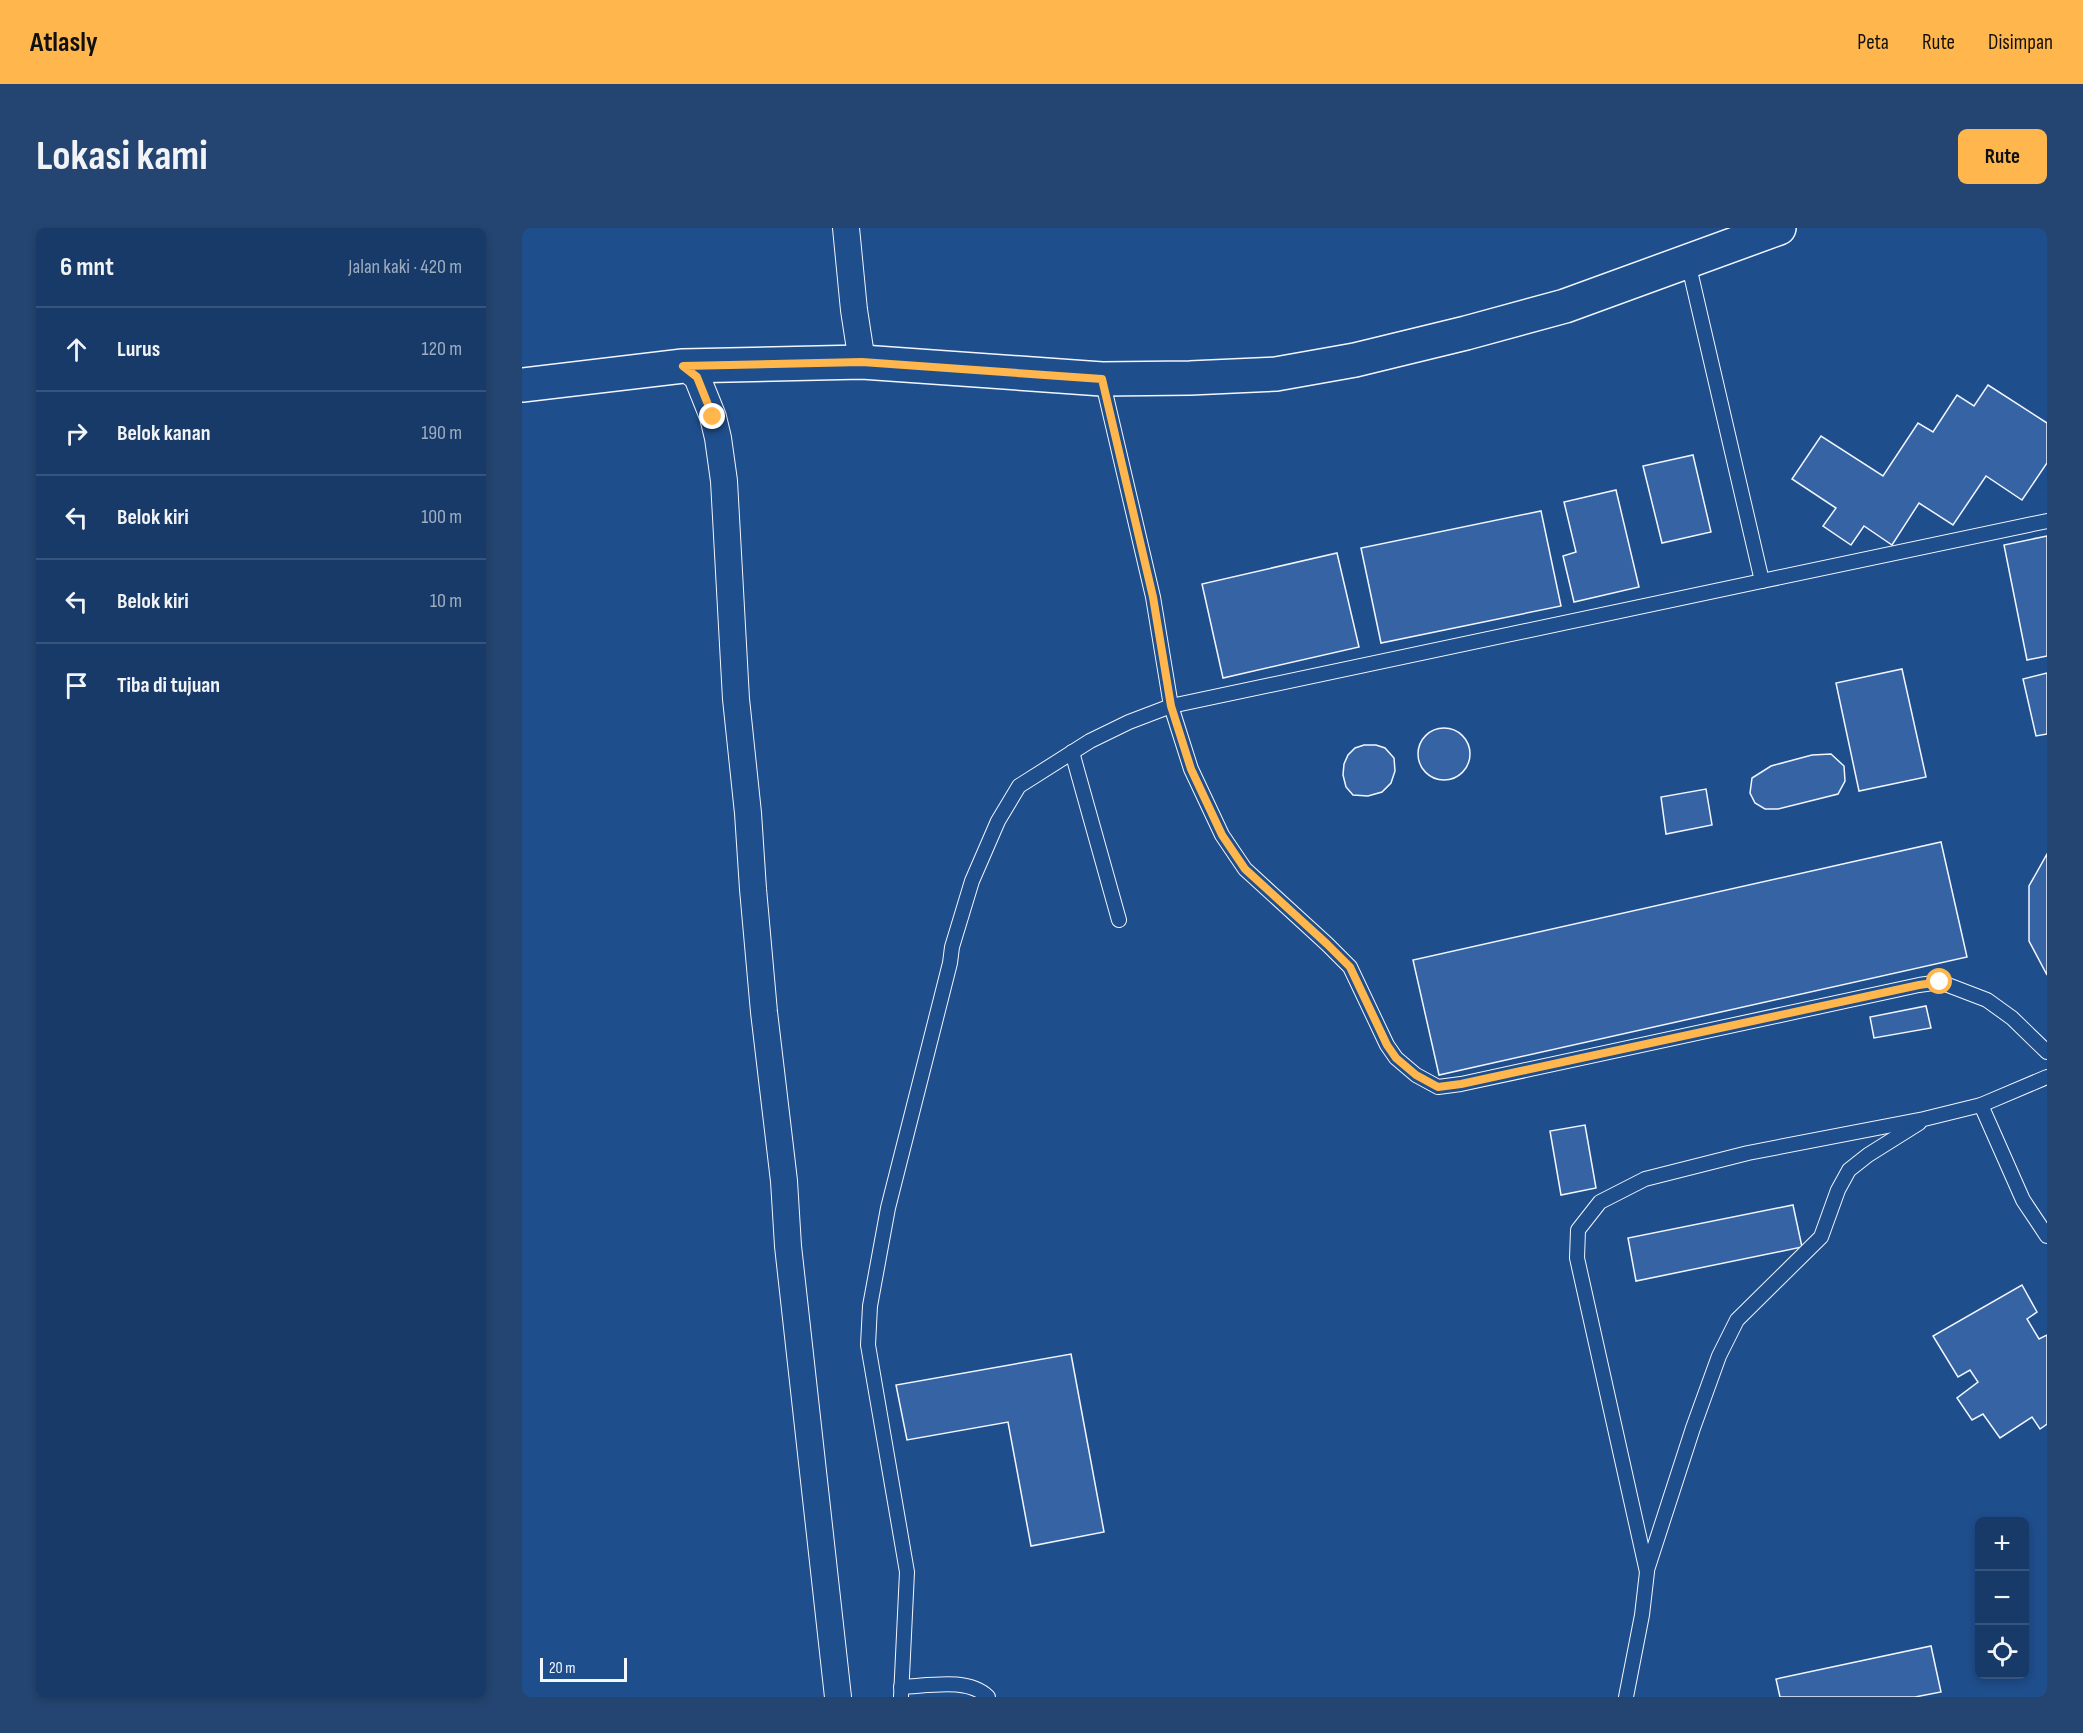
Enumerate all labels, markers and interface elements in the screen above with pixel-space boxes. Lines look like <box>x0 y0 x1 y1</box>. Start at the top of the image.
text: Atlasly <box>30 26 98 59</box>
text: Peta <box>1857 30 1889 55</box>
text: Rute <box>1922 30 1955 55</box>
text: Disimpan <box>1988 30 2053 55</box>
button: Rute <box>1958 129 2047 184</box>
text: Lokasi kami <box>36 131 208 182</box>
text: 6 mnt <box>60 252 114 283</box>
text: Jalan kaki · 420 m <box>348 255 462 279</box>
icon: ahead <box>60 333 93 366</box>
text: Lurus <box>117 336 160 363</box>
text: 120 m <box>422 337 462 361</box>
route end <box>699 403 725 429</box>
icon: right <box>60 417 93 450</box>
text: Belok kanan <box>117 420 210 447</box>
text: 190 m <box>421 421 462 445</box>
icon: left <box>60 501 93 534</box>
text: Belok kiri <box>117 504 189 531</box>
text: 100 m <box>421 505 462 529</box>
icon: left <box>60 585 93 618</box>
text: Belok kiri <box>117 588 189 615</box>
text: 10 m <box>430 589 462 613</box>
icon: arrive <box>60 669 93 702</box>
text: Tiba di tujuan <box>117 672 220 699</box>
route start <box>1926 968 1952 994</box>
map controls <box>1975 1517 2029 1679</box>
button: + <box>1975 1517 2029 1571</box>
button: − <box>1975 1571 2029 1625</box>
button: locate <box>1975 1625 2029 1679</box>
scale bar <box>540 1655 627 1682</box>
text: 20 m <box>549 1659 576 1678</box>

